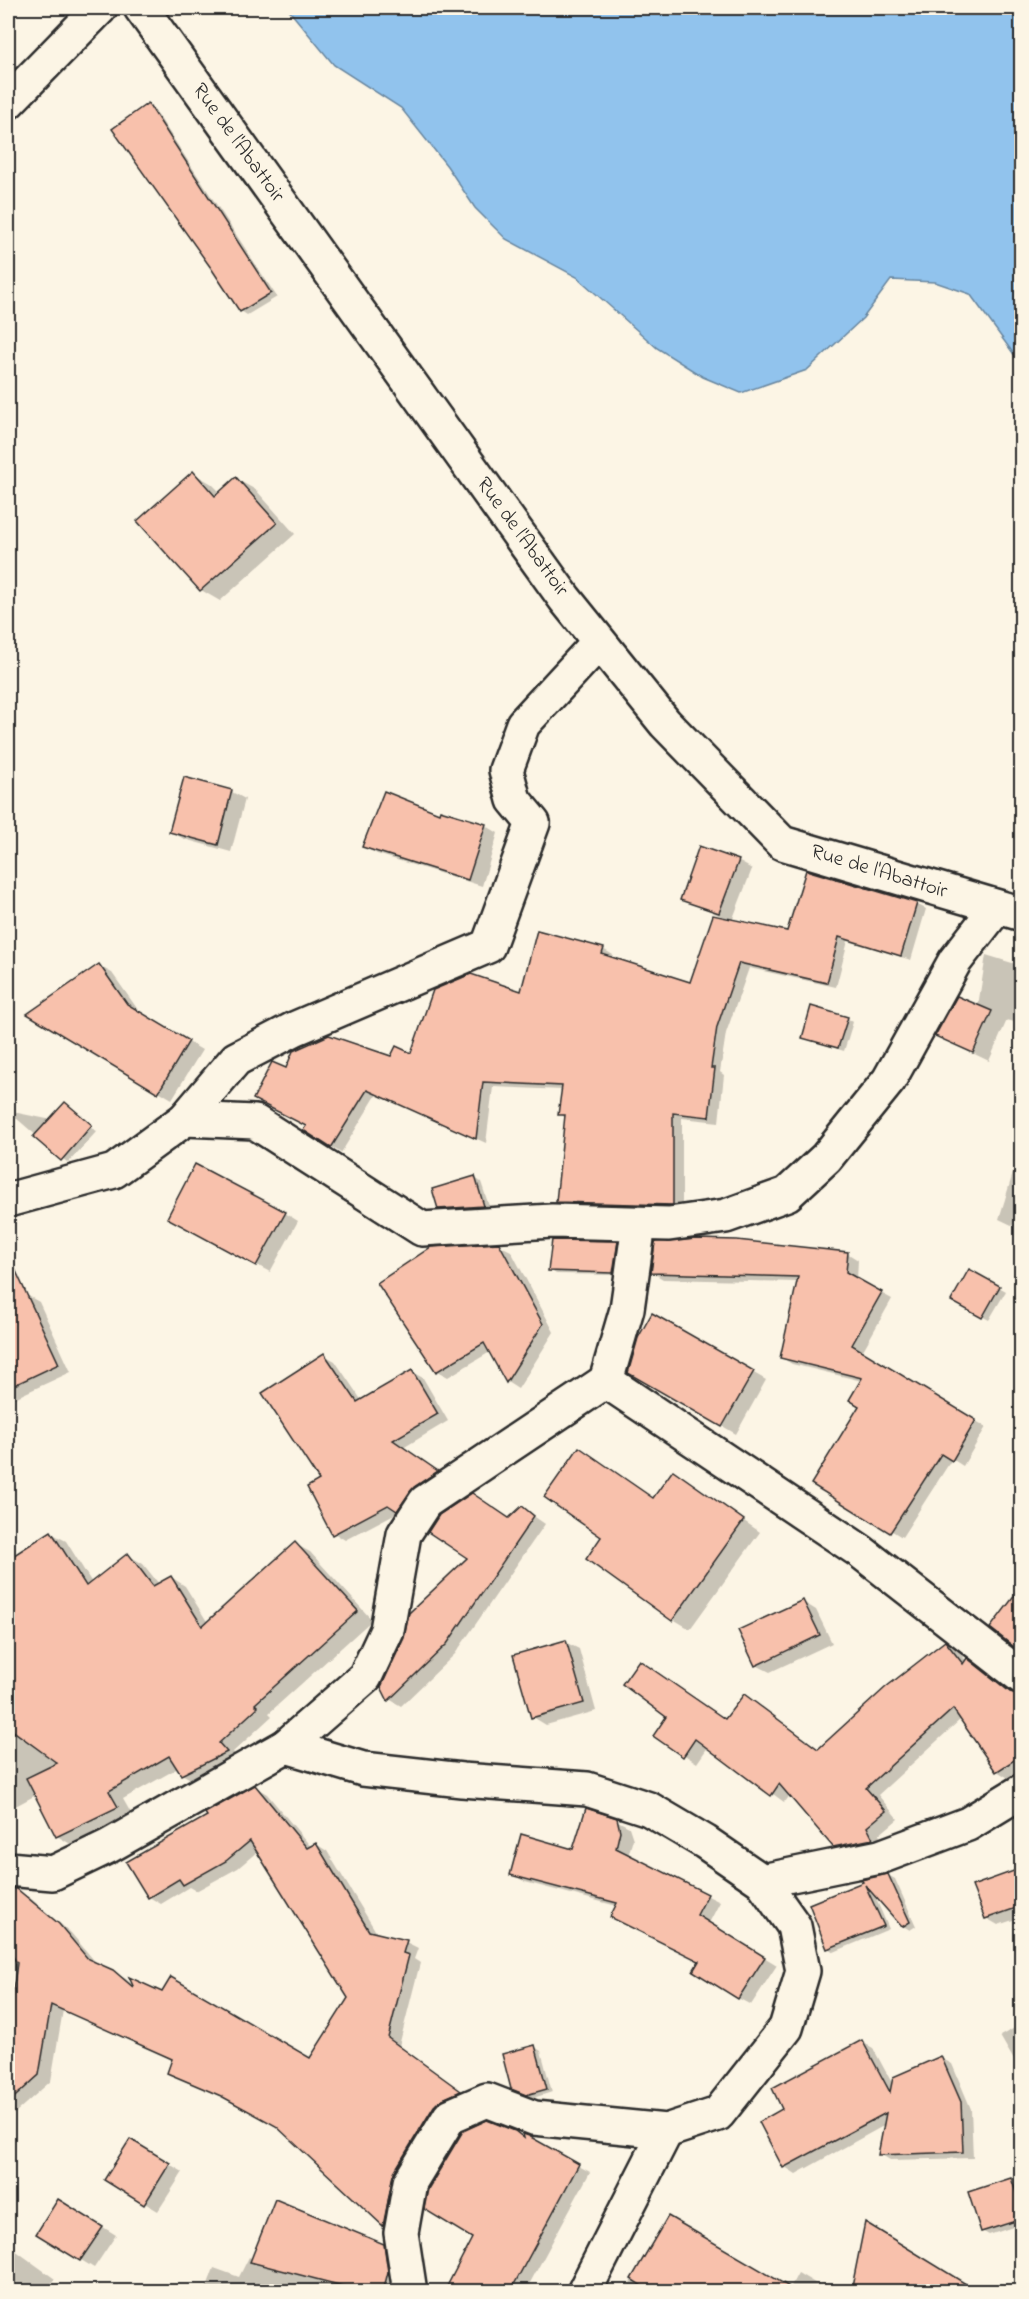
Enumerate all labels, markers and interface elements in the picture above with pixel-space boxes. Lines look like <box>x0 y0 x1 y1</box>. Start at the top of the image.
street label: Rue de l'Abattoir <box>184 77 292 209</box>
street label: Rue de l'Abattoir <box>468 471 576 603</box>
street label: Rue de l'Abattoir <box>807 837 951 907</box>

